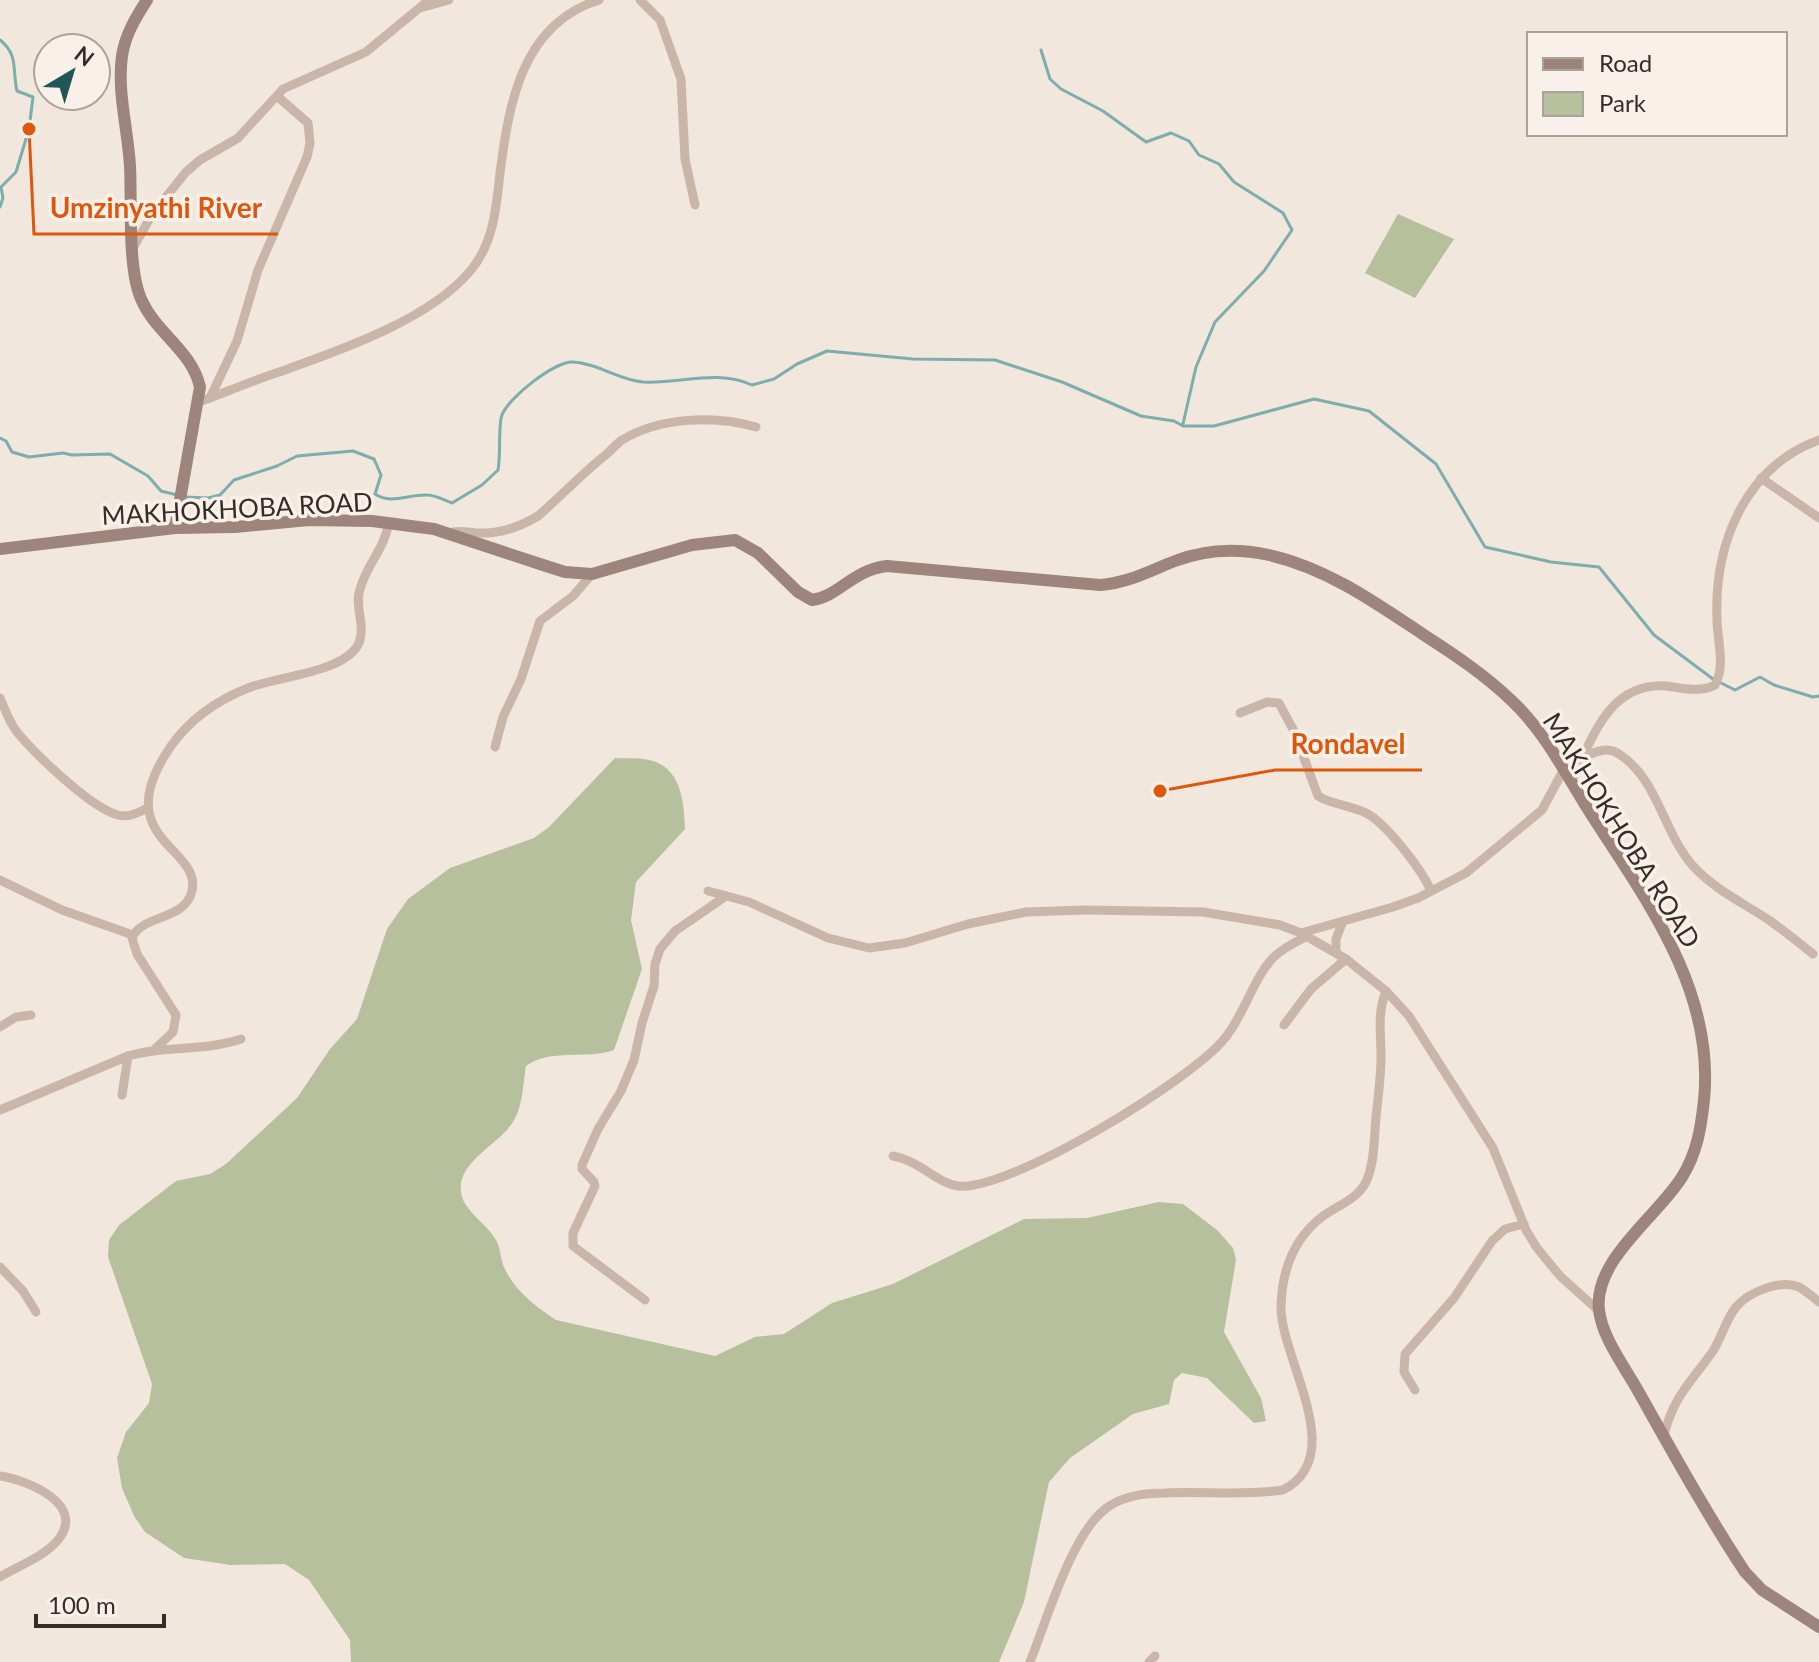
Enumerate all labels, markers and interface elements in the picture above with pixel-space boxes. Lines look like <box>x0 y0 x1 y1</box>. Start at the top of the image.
north arrow <box>32 32 112 112</box>
legend <box>1527 32 1787 136</box>
text: N <box>70 40 100 72</box>
text: Road <box>1599 48 1652 77</box>
text: Park <box>1599 88 1647 117</box>
callout: Umzinyathi River <box>34 182 278 234</box>
text: Umzinyathi River <box>50 190 263 224</box>
street label: MAKHOKHOBA ROAD <box>101 485 373 531</box>
street label: MAKHOKHOBA ROAD <box>1537 706 1707 954</box>
callout: Rondavel <box>1275 718 1422 770</box>
text: Rondavel <box>1291 726 1405 760</box>
scale bar <box>36 1578 164 1628</box>
text: 100 m <box>48 1590 116 1619</box>

